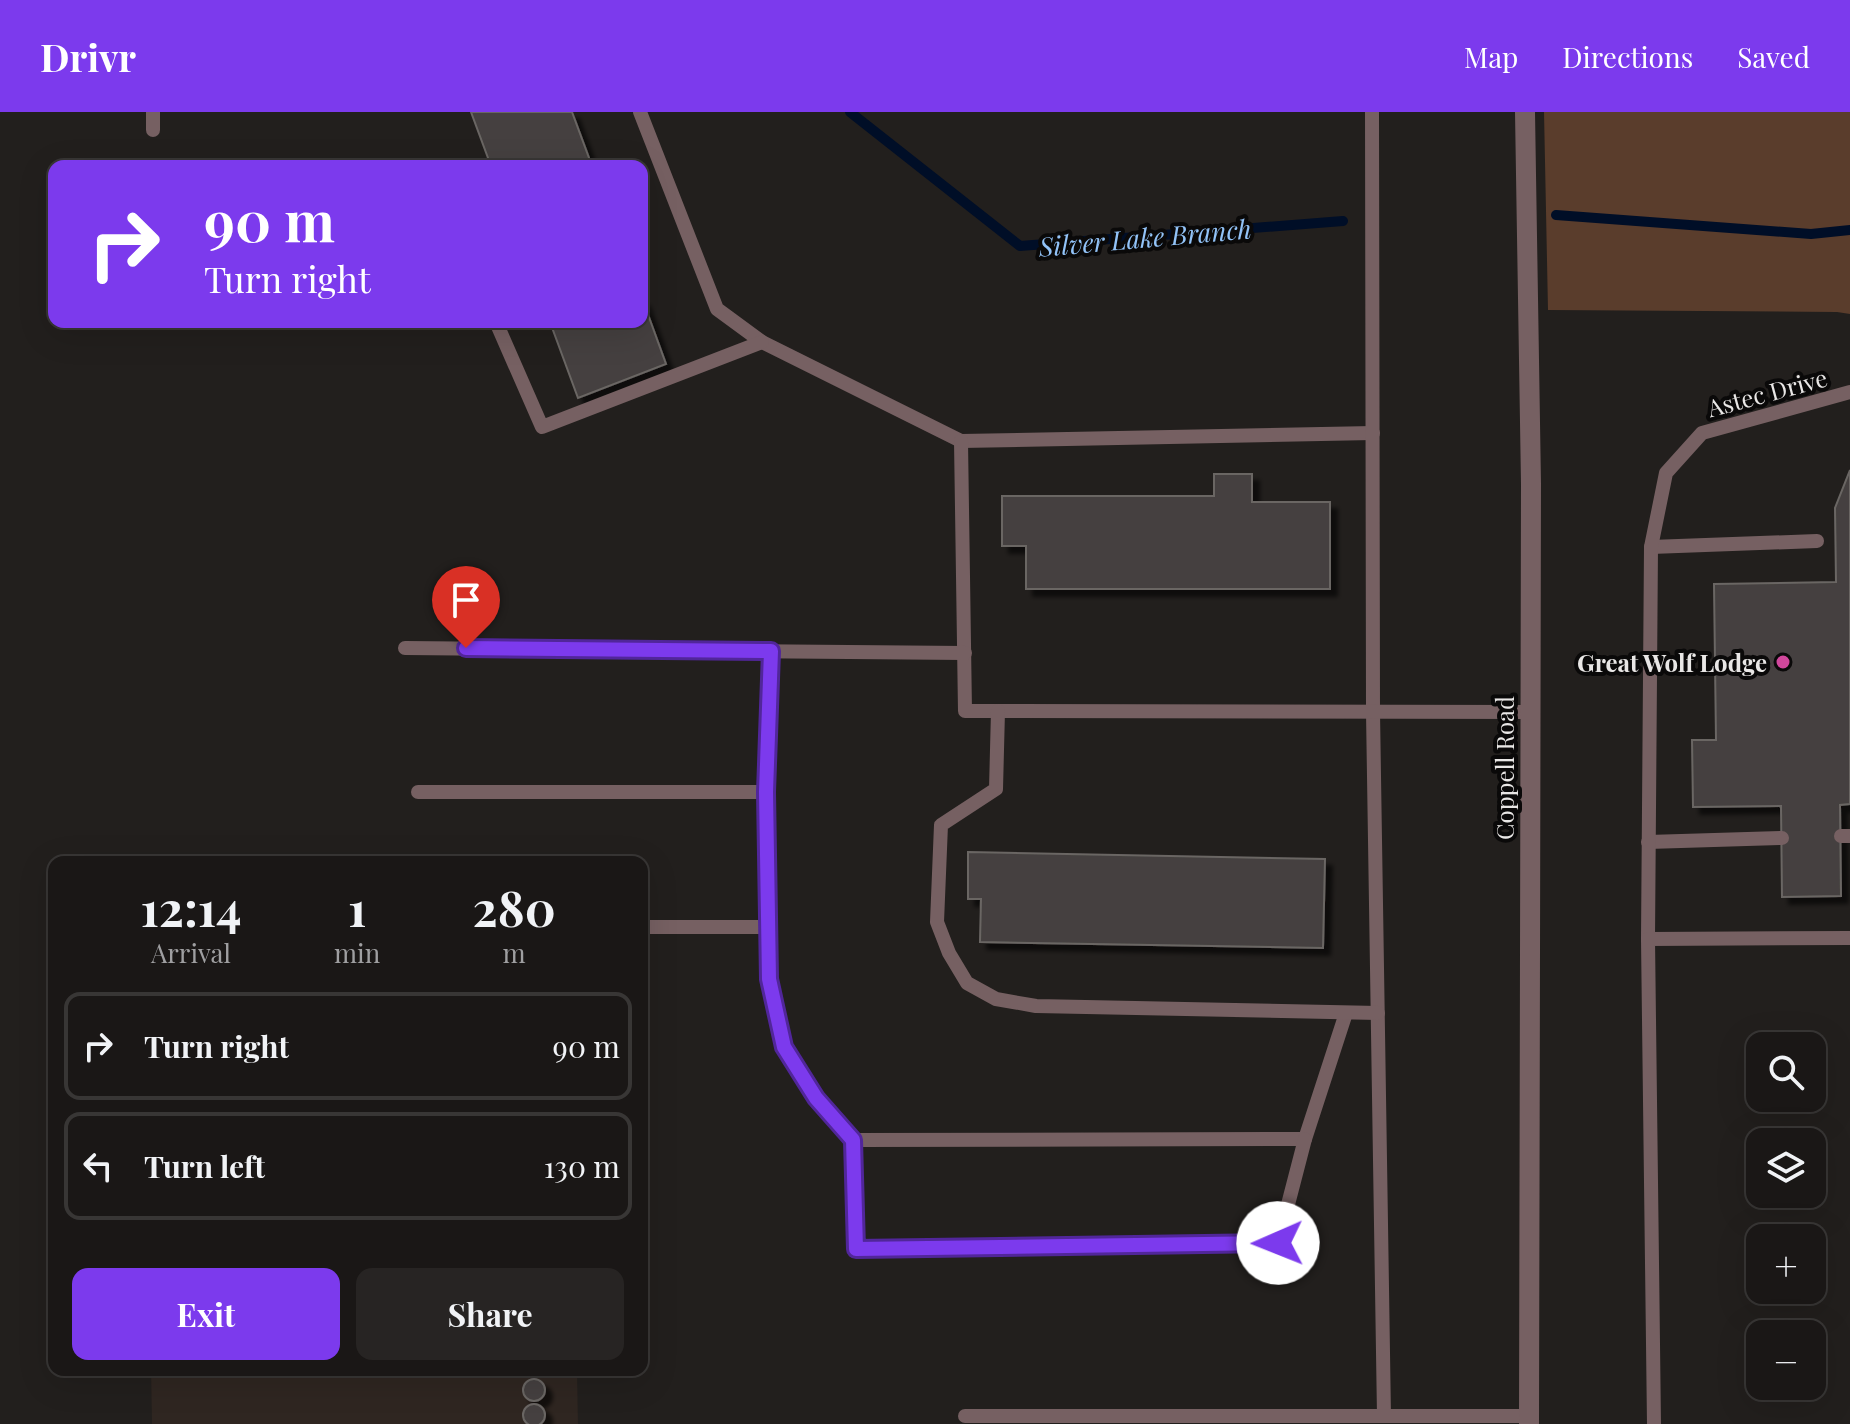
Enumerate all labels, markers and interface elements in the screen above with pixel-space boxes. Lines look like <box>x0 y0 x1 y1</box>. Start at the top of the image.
text: Drivr <box>40 31 136 82</box>
text: Map <box>1464 38 1518 75</box>
text: Directions <box>1562 38 1693 75</box>
text: Saved <box>1737 38 1810 75</box>
text: 90 m <box>204 182 335 257</box>
icon: right <box>72 192 176 296</box>
water label: Silver Lake Branch <box>1036 210 1253 264</box>
text: Turn right <box>204 254 371 302</box>
street label: Astec Drive <box>1703 361 1830 424</box>
pin <box>432 566 500 648</box>
icon: arrive <box>444 578 488 622</box>
place label: Great Wolf Lodge <box>1577 646 1767 678</box>
marker: Great Wolf Lodge <box>1774 653 1792 671</box>
street label: Coppell Road <box>1488 696 1520 840</box>
text: 12:14 <box>140 875 242 939</box>
text: 1 <box>348 875 366 939</box>
text: 280 <box>473 875 556 939</box>
text: Arrival <box>151 935 231 970</box>
text: min <box>334 935 380 970</box>
text: m <box>503 935 526 970</box>
icon: right <box>76 1024 120 1068</box>
text: Turn right <box>144 1026 289 1066</box>
text: 90 m <box>553 1026 620 1066</box>
map controls <box>1746 1032 1826 1400</box>
button: search <box>1746 1032 1826 1112</box>
button: layers <box>1746 1128 1826 1208</box>
icon: left <box>76 1144 120 1188</box>
text: Turn left <box>144 1146 265 1186</box>
text: 130 m <box>544 1146 620 1186</box>
position arrow <box>1236 1201 1320 1285</box>
button: + <box>1746 1224 1826 1304</box>
button: Exit <box>72 1268 340 1360</box>
button: Share <box>356 1268 624 1360</box>
button: − <box>1746 1320 1826 1400</box>

